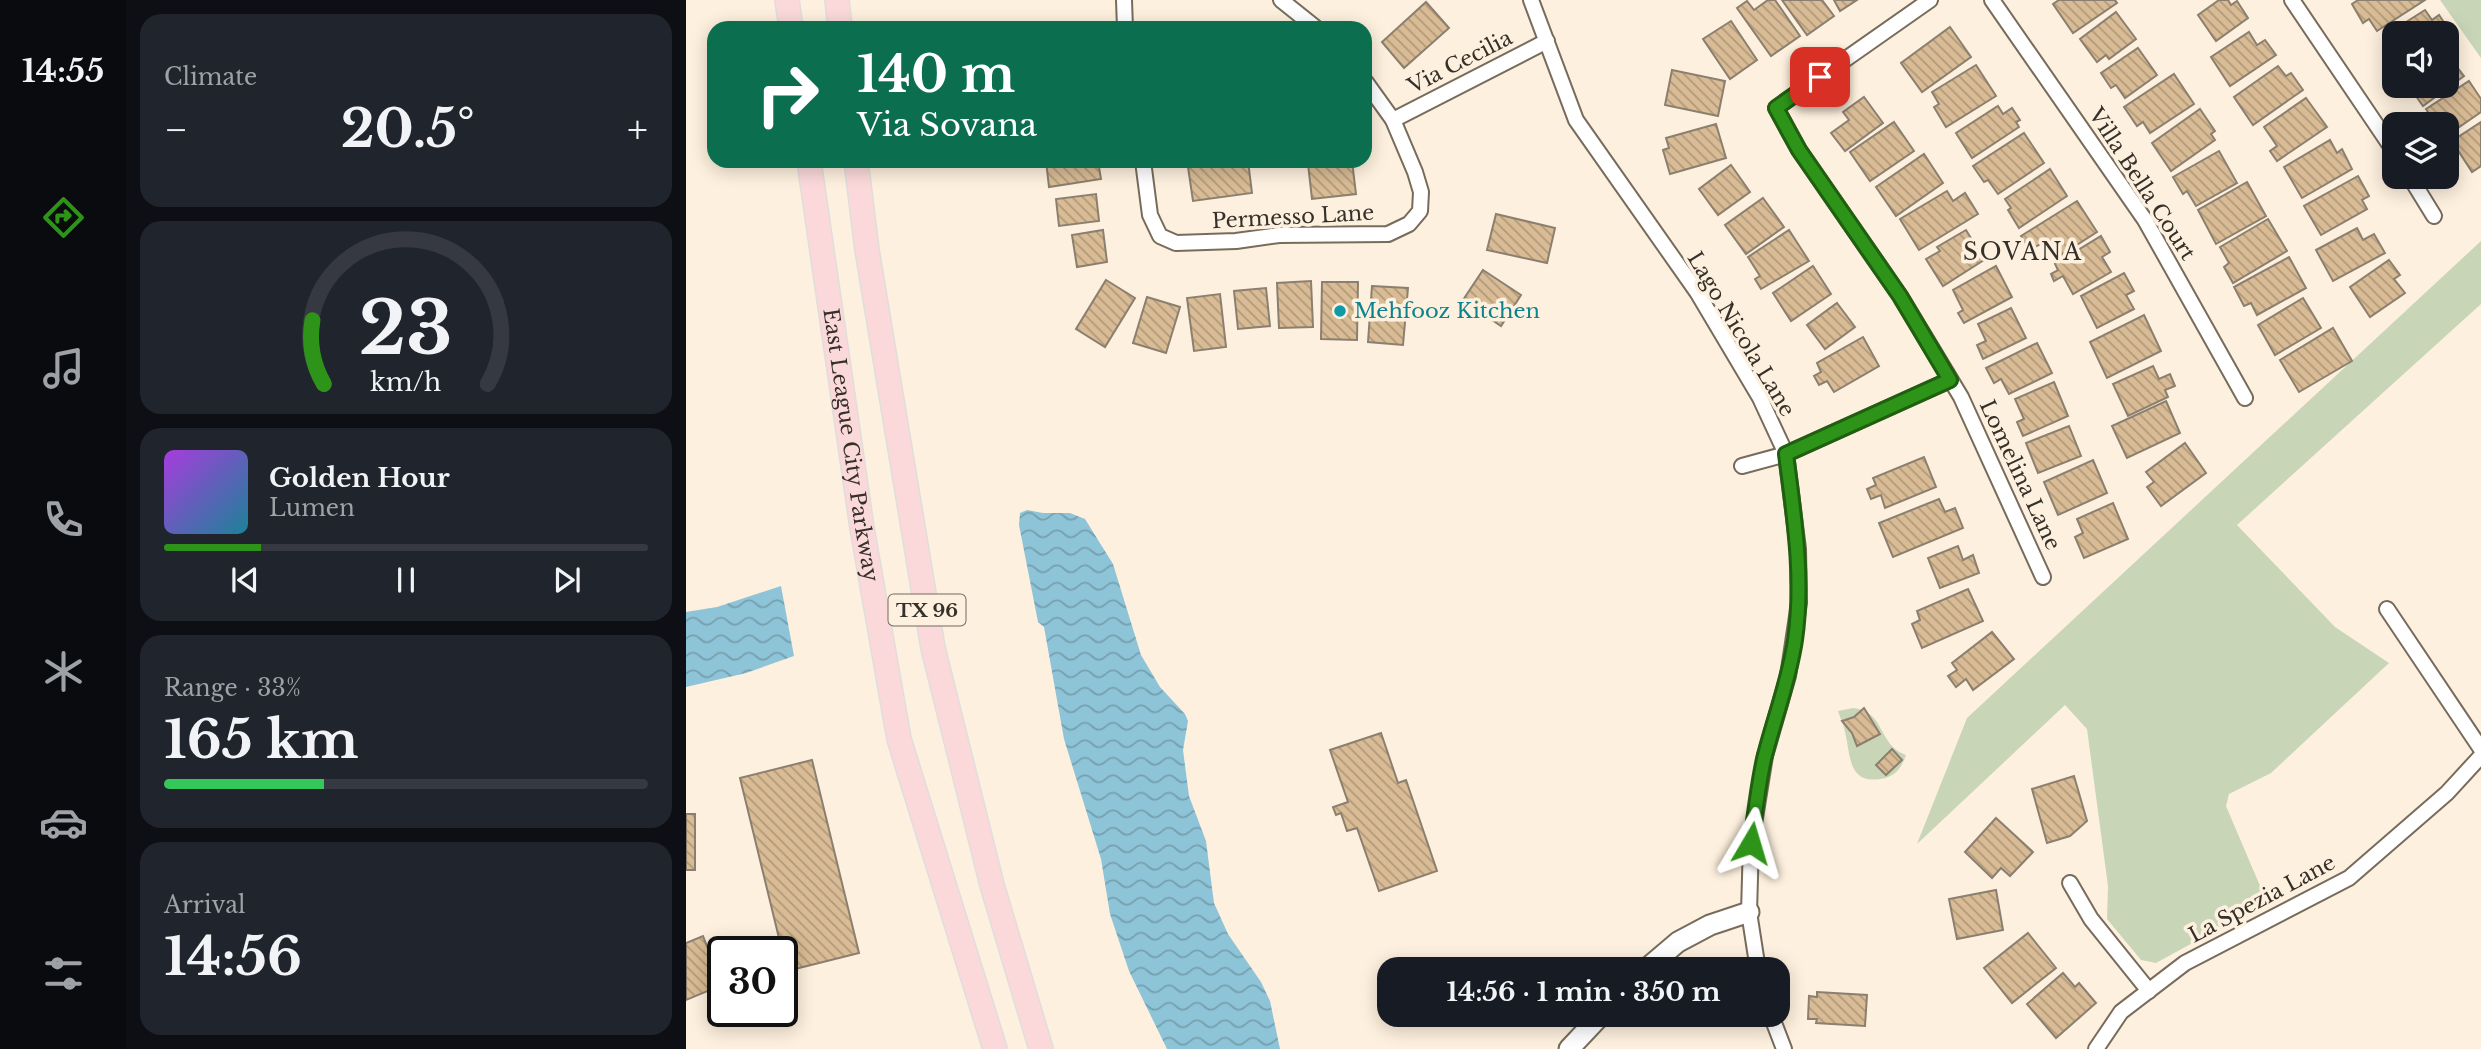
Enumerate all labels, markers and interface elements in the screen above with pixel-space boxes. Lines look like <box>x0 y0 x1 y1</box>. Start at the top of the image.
map controls <box>2382 21 2459 189</box>
button: sound <box>2382 21 2459 98</box>
street label: Via Cecilia <box>1403 24 1517 100</box>
text: 140 m <box>857 44 1015 105</box>
pin <box>1790 47 1850 107</box>
icon: right <box>742 49 833 140</box>
text: 14:55 <box>22 51 104 91</box>
icon: arrive <box>1801 58 1839 96</box>
text: Climate <box>164 63 257 91</box>
text: 20.5° <box>341 97 475 161</box>
street label: Villa Bella Court <box>2083 102 2201 265</box>
text: Via Sovana <box>857 105 1037 145</box>
text: − <box>164 106 188 153</box>
text: + <box>627 106 648 153</box>
button: layers <box>2382 112 2459 189</box>
icon: directions <box>39 193 88 242</box>
street label: Permesso Lane <box>1211 200 1375 234</box>
district label: SOVANA <box>1963 238 2083 266</box>
street label: Lago Nicola Lane <box>1682 247 1800 421</box>
text: 23 <box>359 283 453 374</box>
place label: Mehfooz Kitchen <box>1354 298 1540 324</box>
marker: Mehfooz Kitchen <box>1332 303 1348 319</box>
street label: East League City Parkway <box>817 307 884 584</box>
icon: music <box>39 344 88 393</box>
text: km/h <box>371 366 441 397</box>
street label: Lomelina Lane <box>1974 396 2066 554</box>
text: Golden Hour <box>269 462 450 494</box>
text: Lumen <box>269 494 355 522</box>
icon: phone <box>39 495 88 544</box>
icon: previous <box>226 561 264 599</box>
icon: pause <box>387 561 425 599</box>
icon: next <box>548 561 586 599</box>
road number: TX 96 <box>888 594 966 625</box>
icon: climate <box>39 647 88 696</box>
text: Range · 33% <box>164 674 301 702</box>
text: 165 km <box>164 708 359 772</box>
icon: car <box>39 798 88 847</box>
position arrow <box>1714 806 1788 880</box>
street label: La Spezia Lane <box>2184 849 2340 949</box>
text: Arrival <box>164 891 245 919</box>
text: 14:56 <box>164 925 302 989</box>
speed limit sign: 30 <box>707 936 798 1027</box>
icon: filters <box>39 949 88 998</box>
text: 14:56 · 1 min · 350 m <box>1447 976 1720 1008</box>

